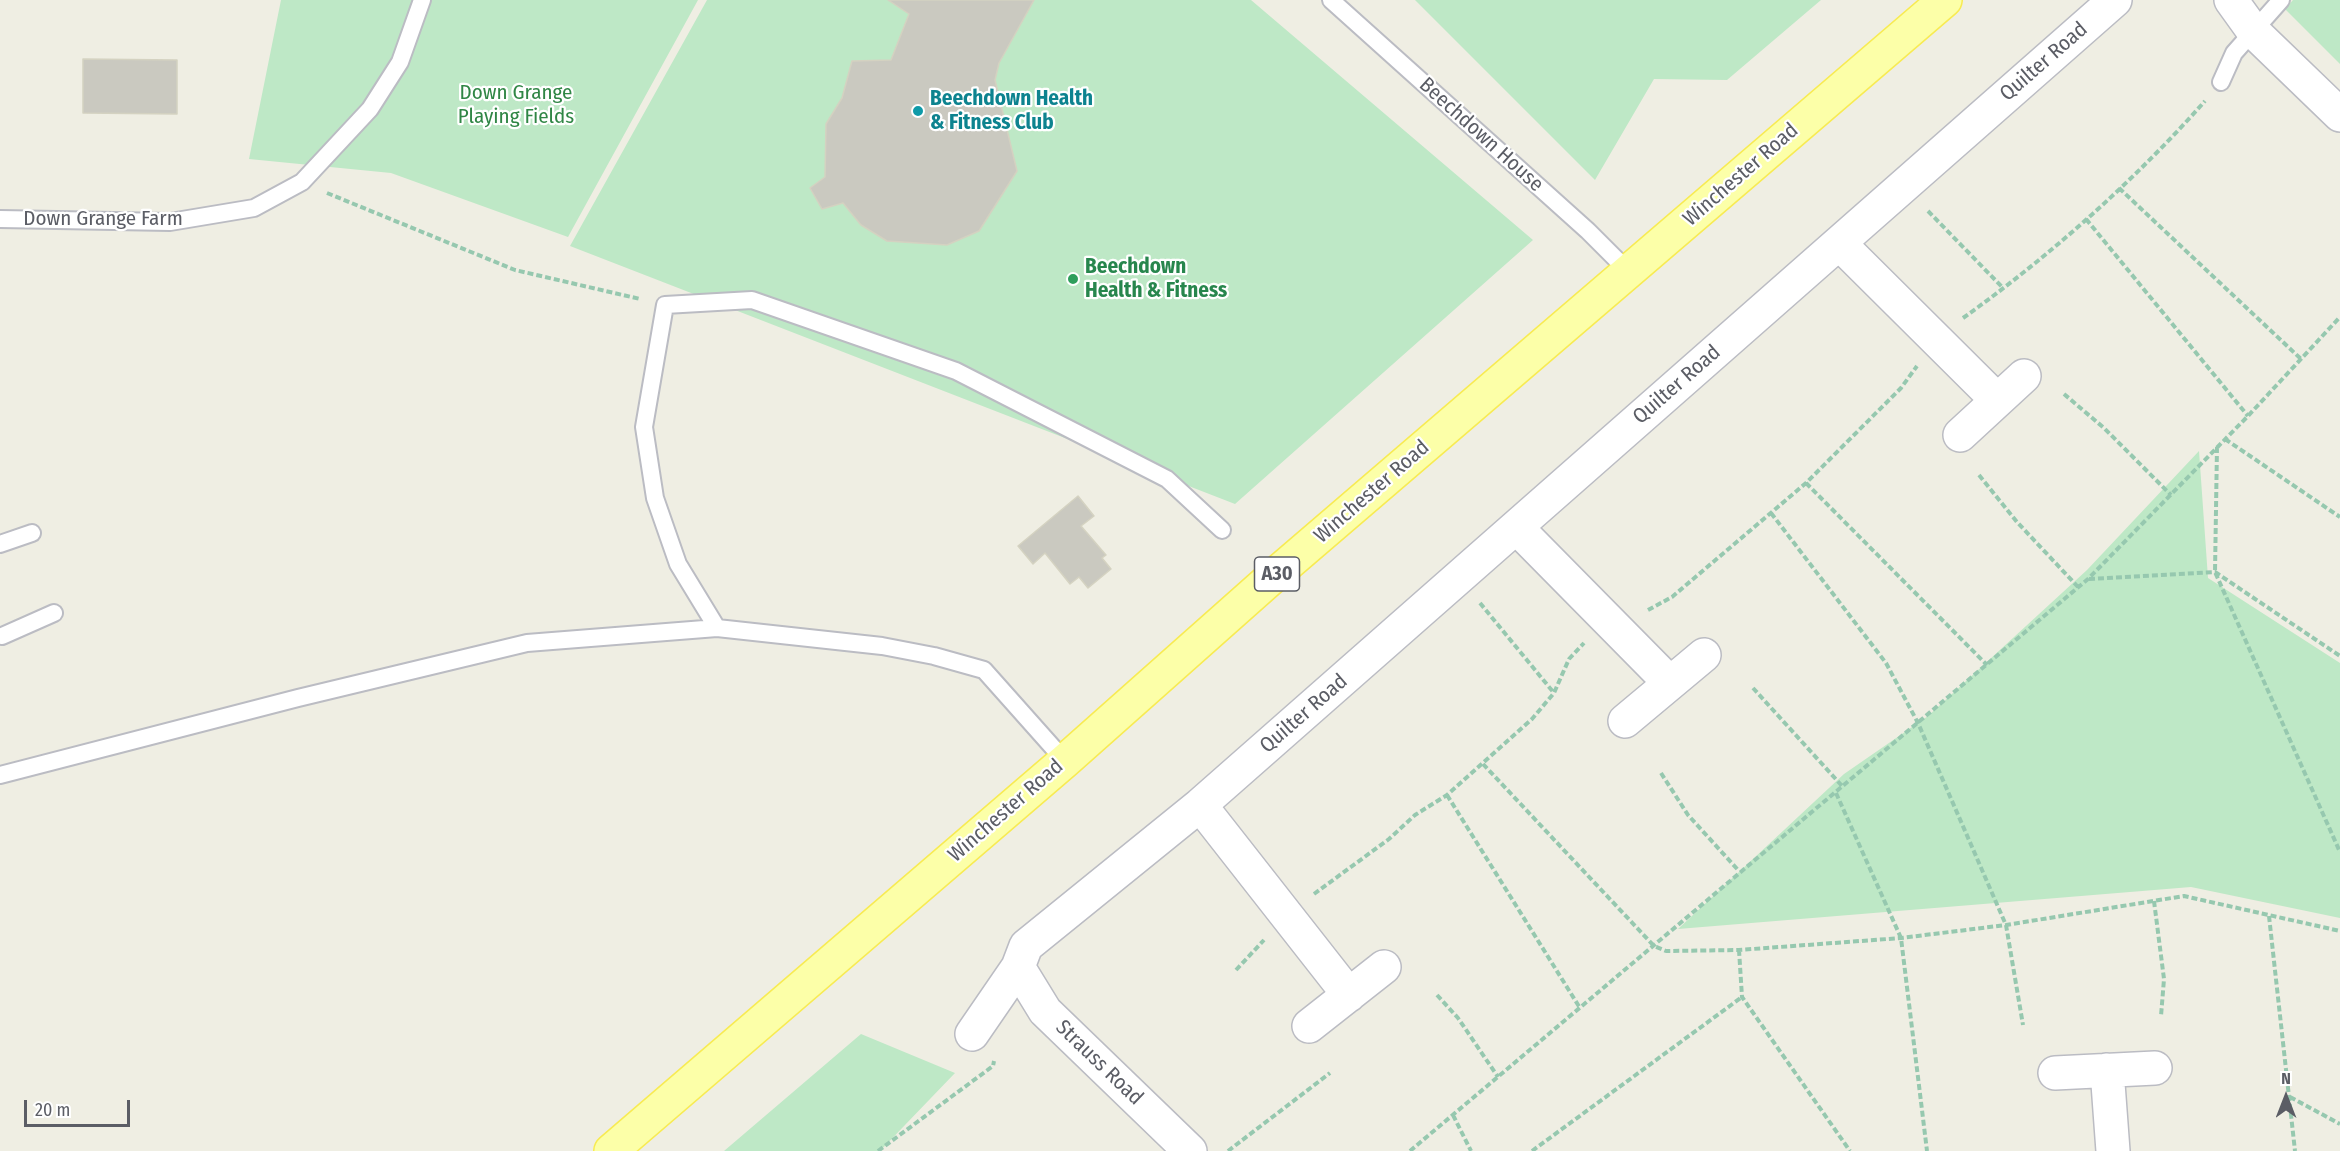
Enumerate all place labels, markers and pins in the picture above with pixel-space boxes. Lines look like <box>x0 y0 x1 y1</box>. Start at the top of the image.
place label: Beechdown Health & Fitness Club <box>930 86 1093 136</box>
marker: Beechdown Health & Fitness Club <box>911 104 925 118</box>
place label: Beechdown Health & Fitness <box>1085 254 1227 304</box>
marker: Beechdown Health & Fitness <box>1066 272 1080 286</box>

